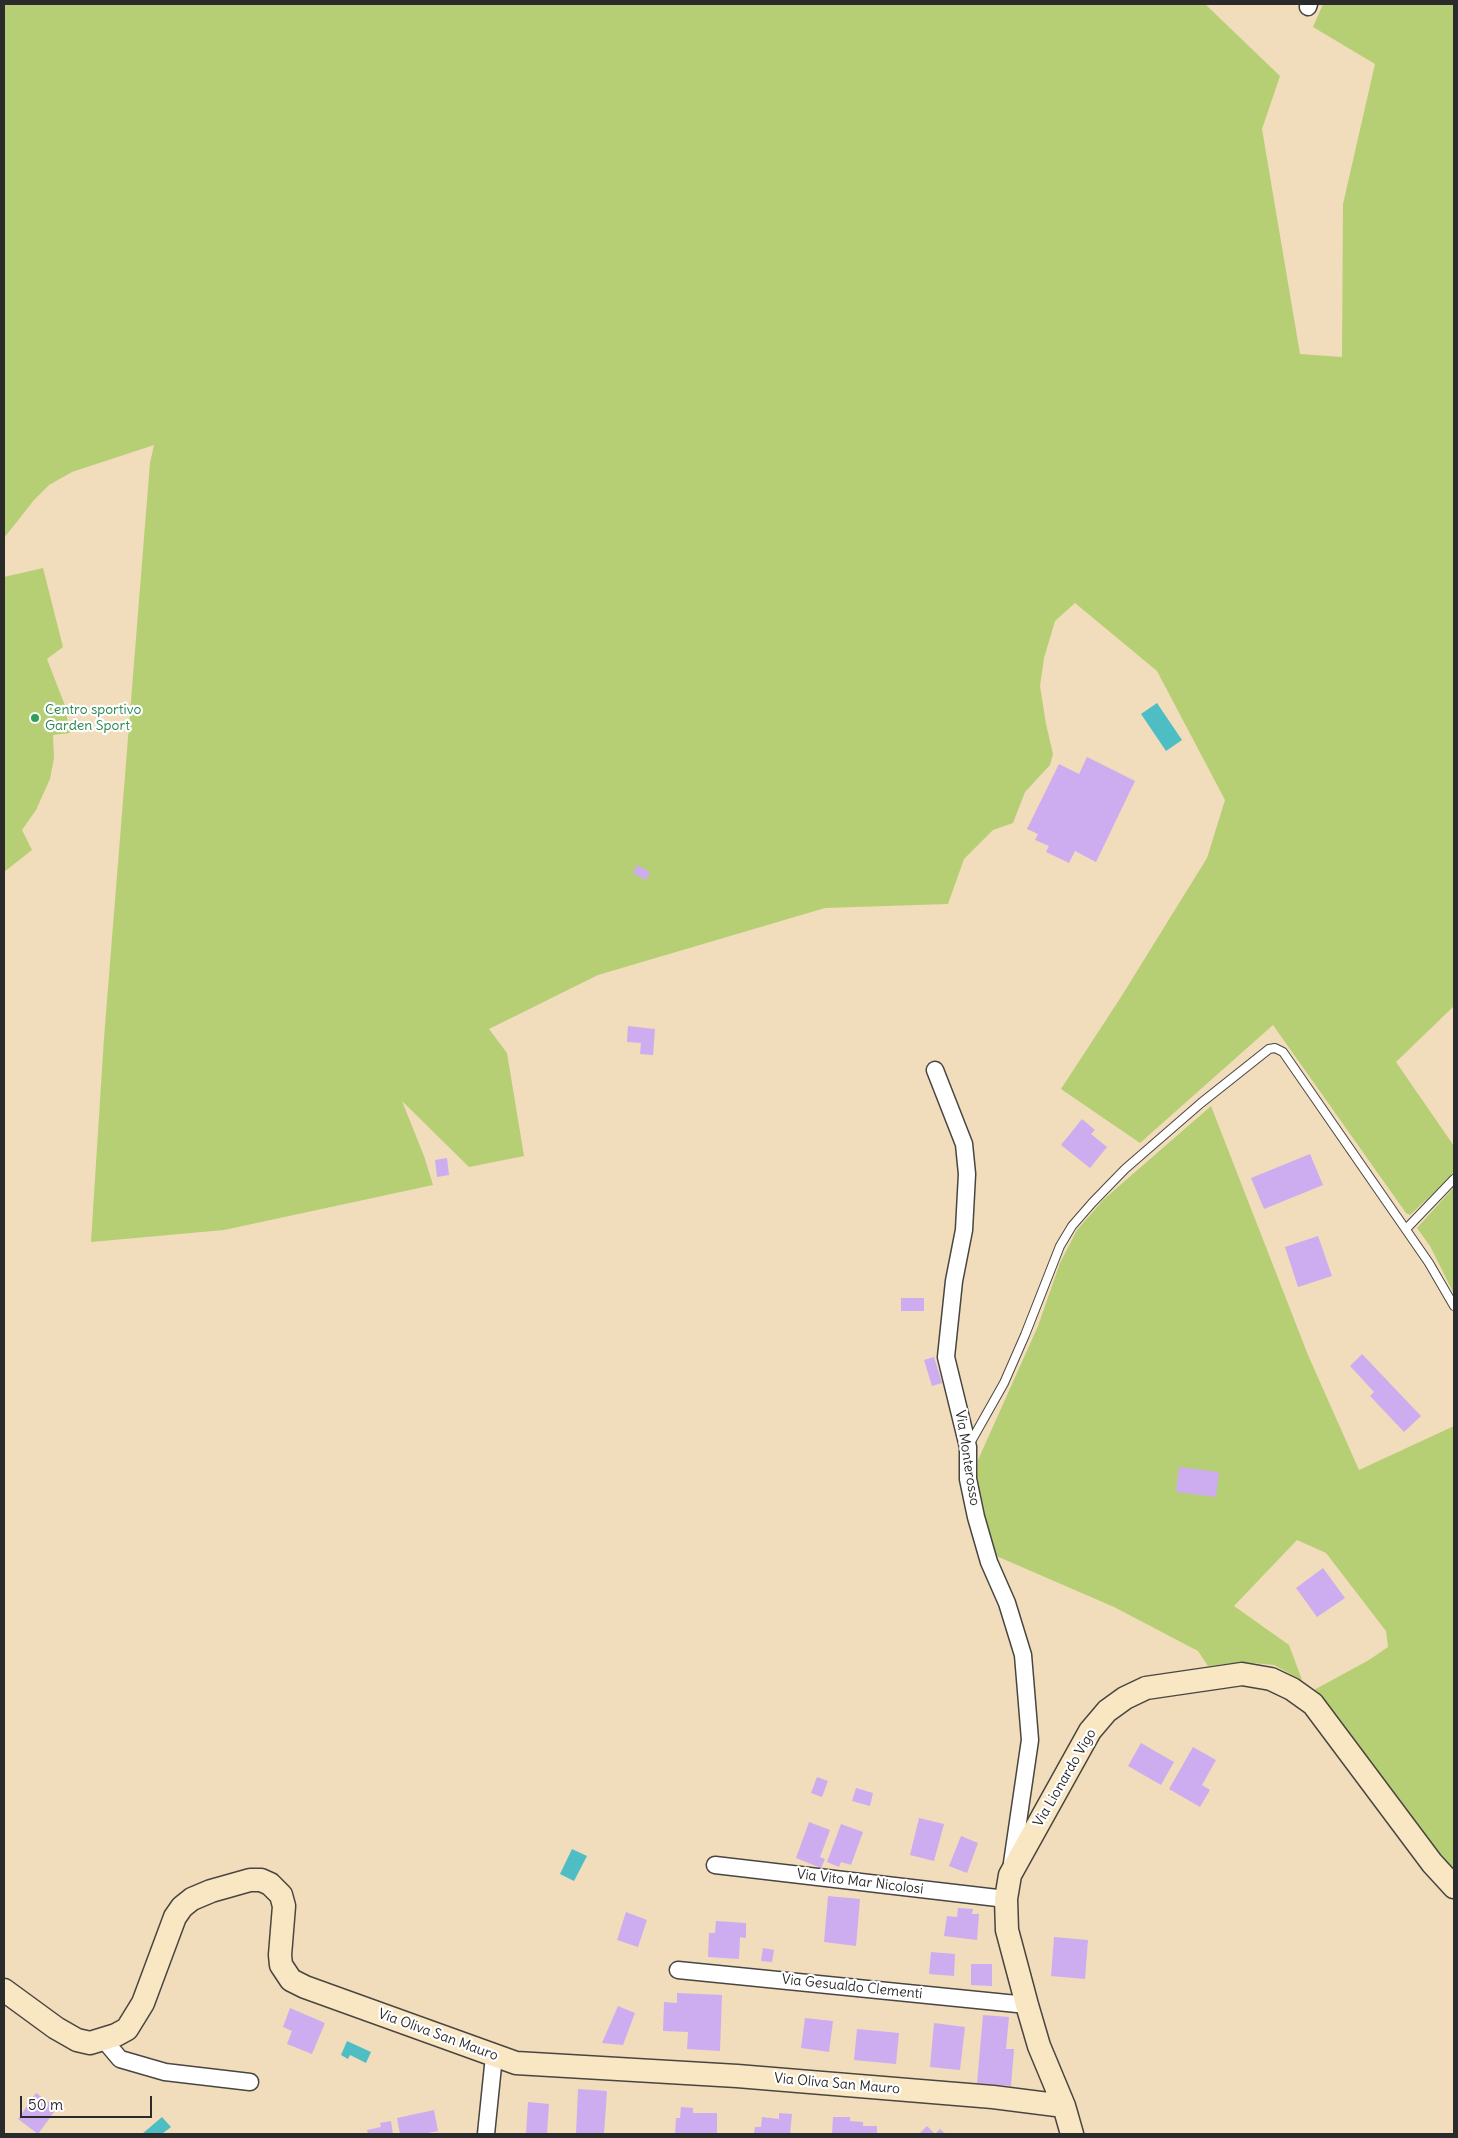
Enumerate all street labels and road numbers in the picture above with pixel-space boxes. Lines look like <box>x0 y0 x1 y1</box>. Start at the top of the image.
street label: Via Monterosso <box>951 1409 983 1507</box>
street label: Via Lionardo Vigo <box>1030 1726 1100 1830</box>
street label: Via Vito Mar Nicolosi <box>796 1866 924 1898</box>
street label: Via Gesualdo Clementi <box>781 1971 923 2003</box>
street label: Via Oliva San Mauro <box>376 2005 500 2065</box>
street label: Via Oliva San Mauro <box>773 2070 901 2098</box>

